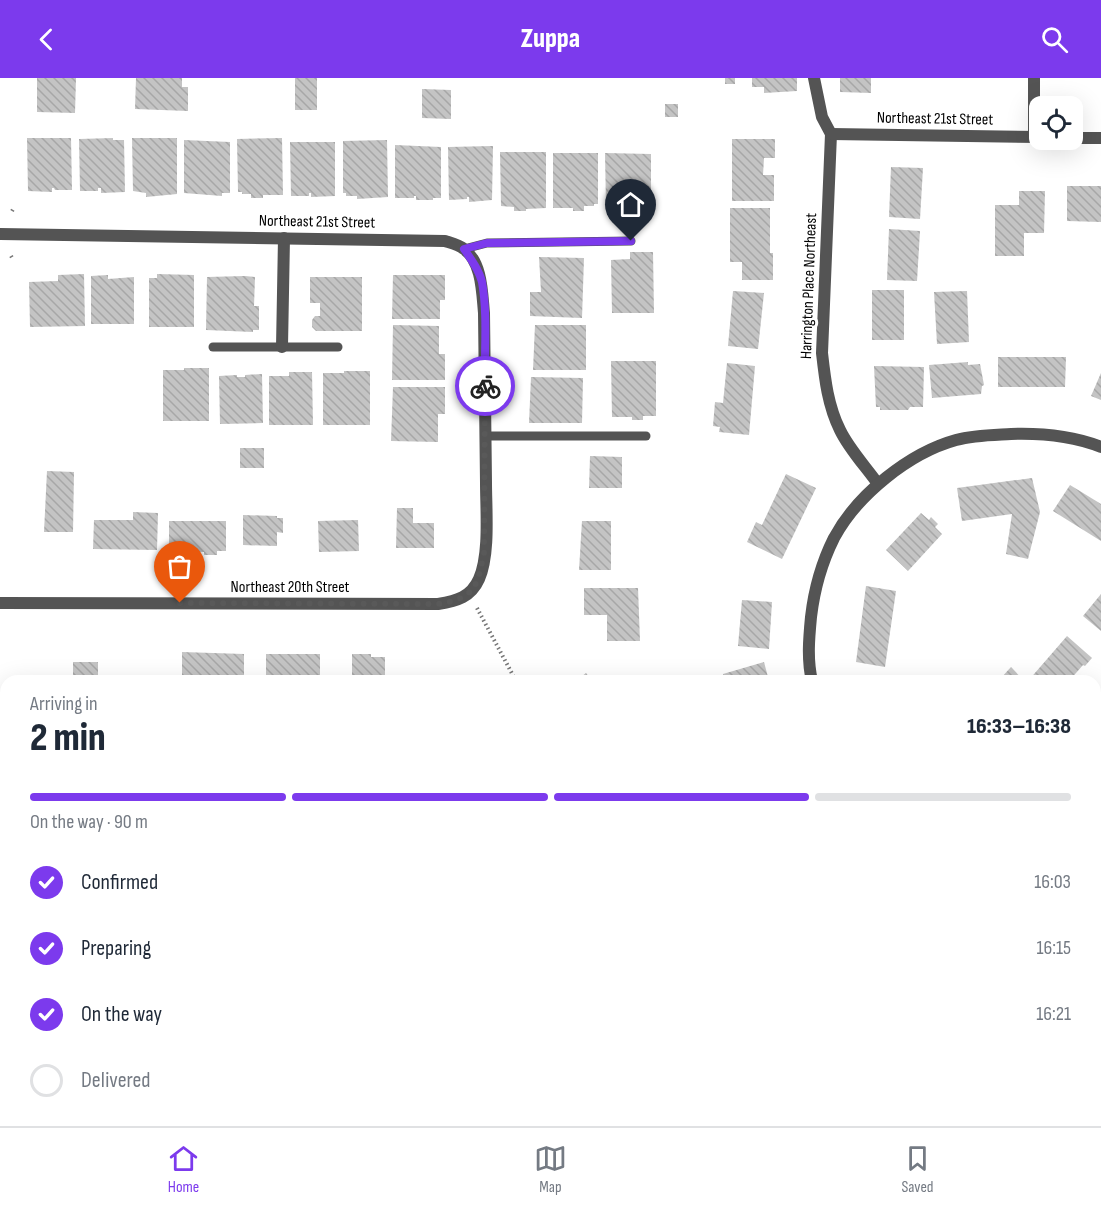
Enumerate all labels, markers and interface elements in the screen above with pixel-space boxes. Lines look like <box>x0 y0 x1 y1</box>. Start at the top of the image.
icon: back <box>30 23 63 56</box>
text: Zuppa <box>521 23 580 55</box>
icon: search <box>1038 23 1071 56</box>
map controls <box>1029 96 1083 150</box>
button: locate <box>1029 96 1083 150</box>
street label: Northeast 21st Street <box>877 108 993 130</box>
pin <box>605 179 656 241</box>
icon: home <box>614 188 647 221</box>
street label: Northeast 21st Street <box>259 211 375 233</box>
street label: Harrington Place Northeast <box>797 213 821 359</box>
courier <box>455 356 515 416</box>
icon: bike <box>469 370 502 403</box>
pin <box>154 541 205 603</box>
icon: bag <box>163 550 196 583</box>
street label: Northeast 20th Street <box>231 578 350 597</box>
text: Arriving in <box>30 692 98 716</box>
text: 16:33–16:38 <box>967 713 1071 740</box>
text: 2 min <box>30 715 106 762</box>
text: On the way · 90 m <box>30 810 148 834</box>
icon: check <box>30 866 63 899</box>
text: Confirmed <box>81 869 158 896</box>
text: 16:03 <box>1034 870 1071 894</box>
icon: check <box>30 932 63 965</box>
text: Preparing <box>81 935 151 962</box>
text: 16:15 <box>1036 936 1071 960</box>
icon: check <box>30 998 63 1031</box>
text: On the way <box>81 1001 162 1028</box>
text: 16:21 <box>1036 1002 1071 1026</box>
text: Delivered <box>81 1067 150 1094</box>
tab: Home <box>167 1142 200 1197</box>
tab: Map <box>534 1142 567 1197</box>
tab: Saved <box>901 1142 934 1197</box>

